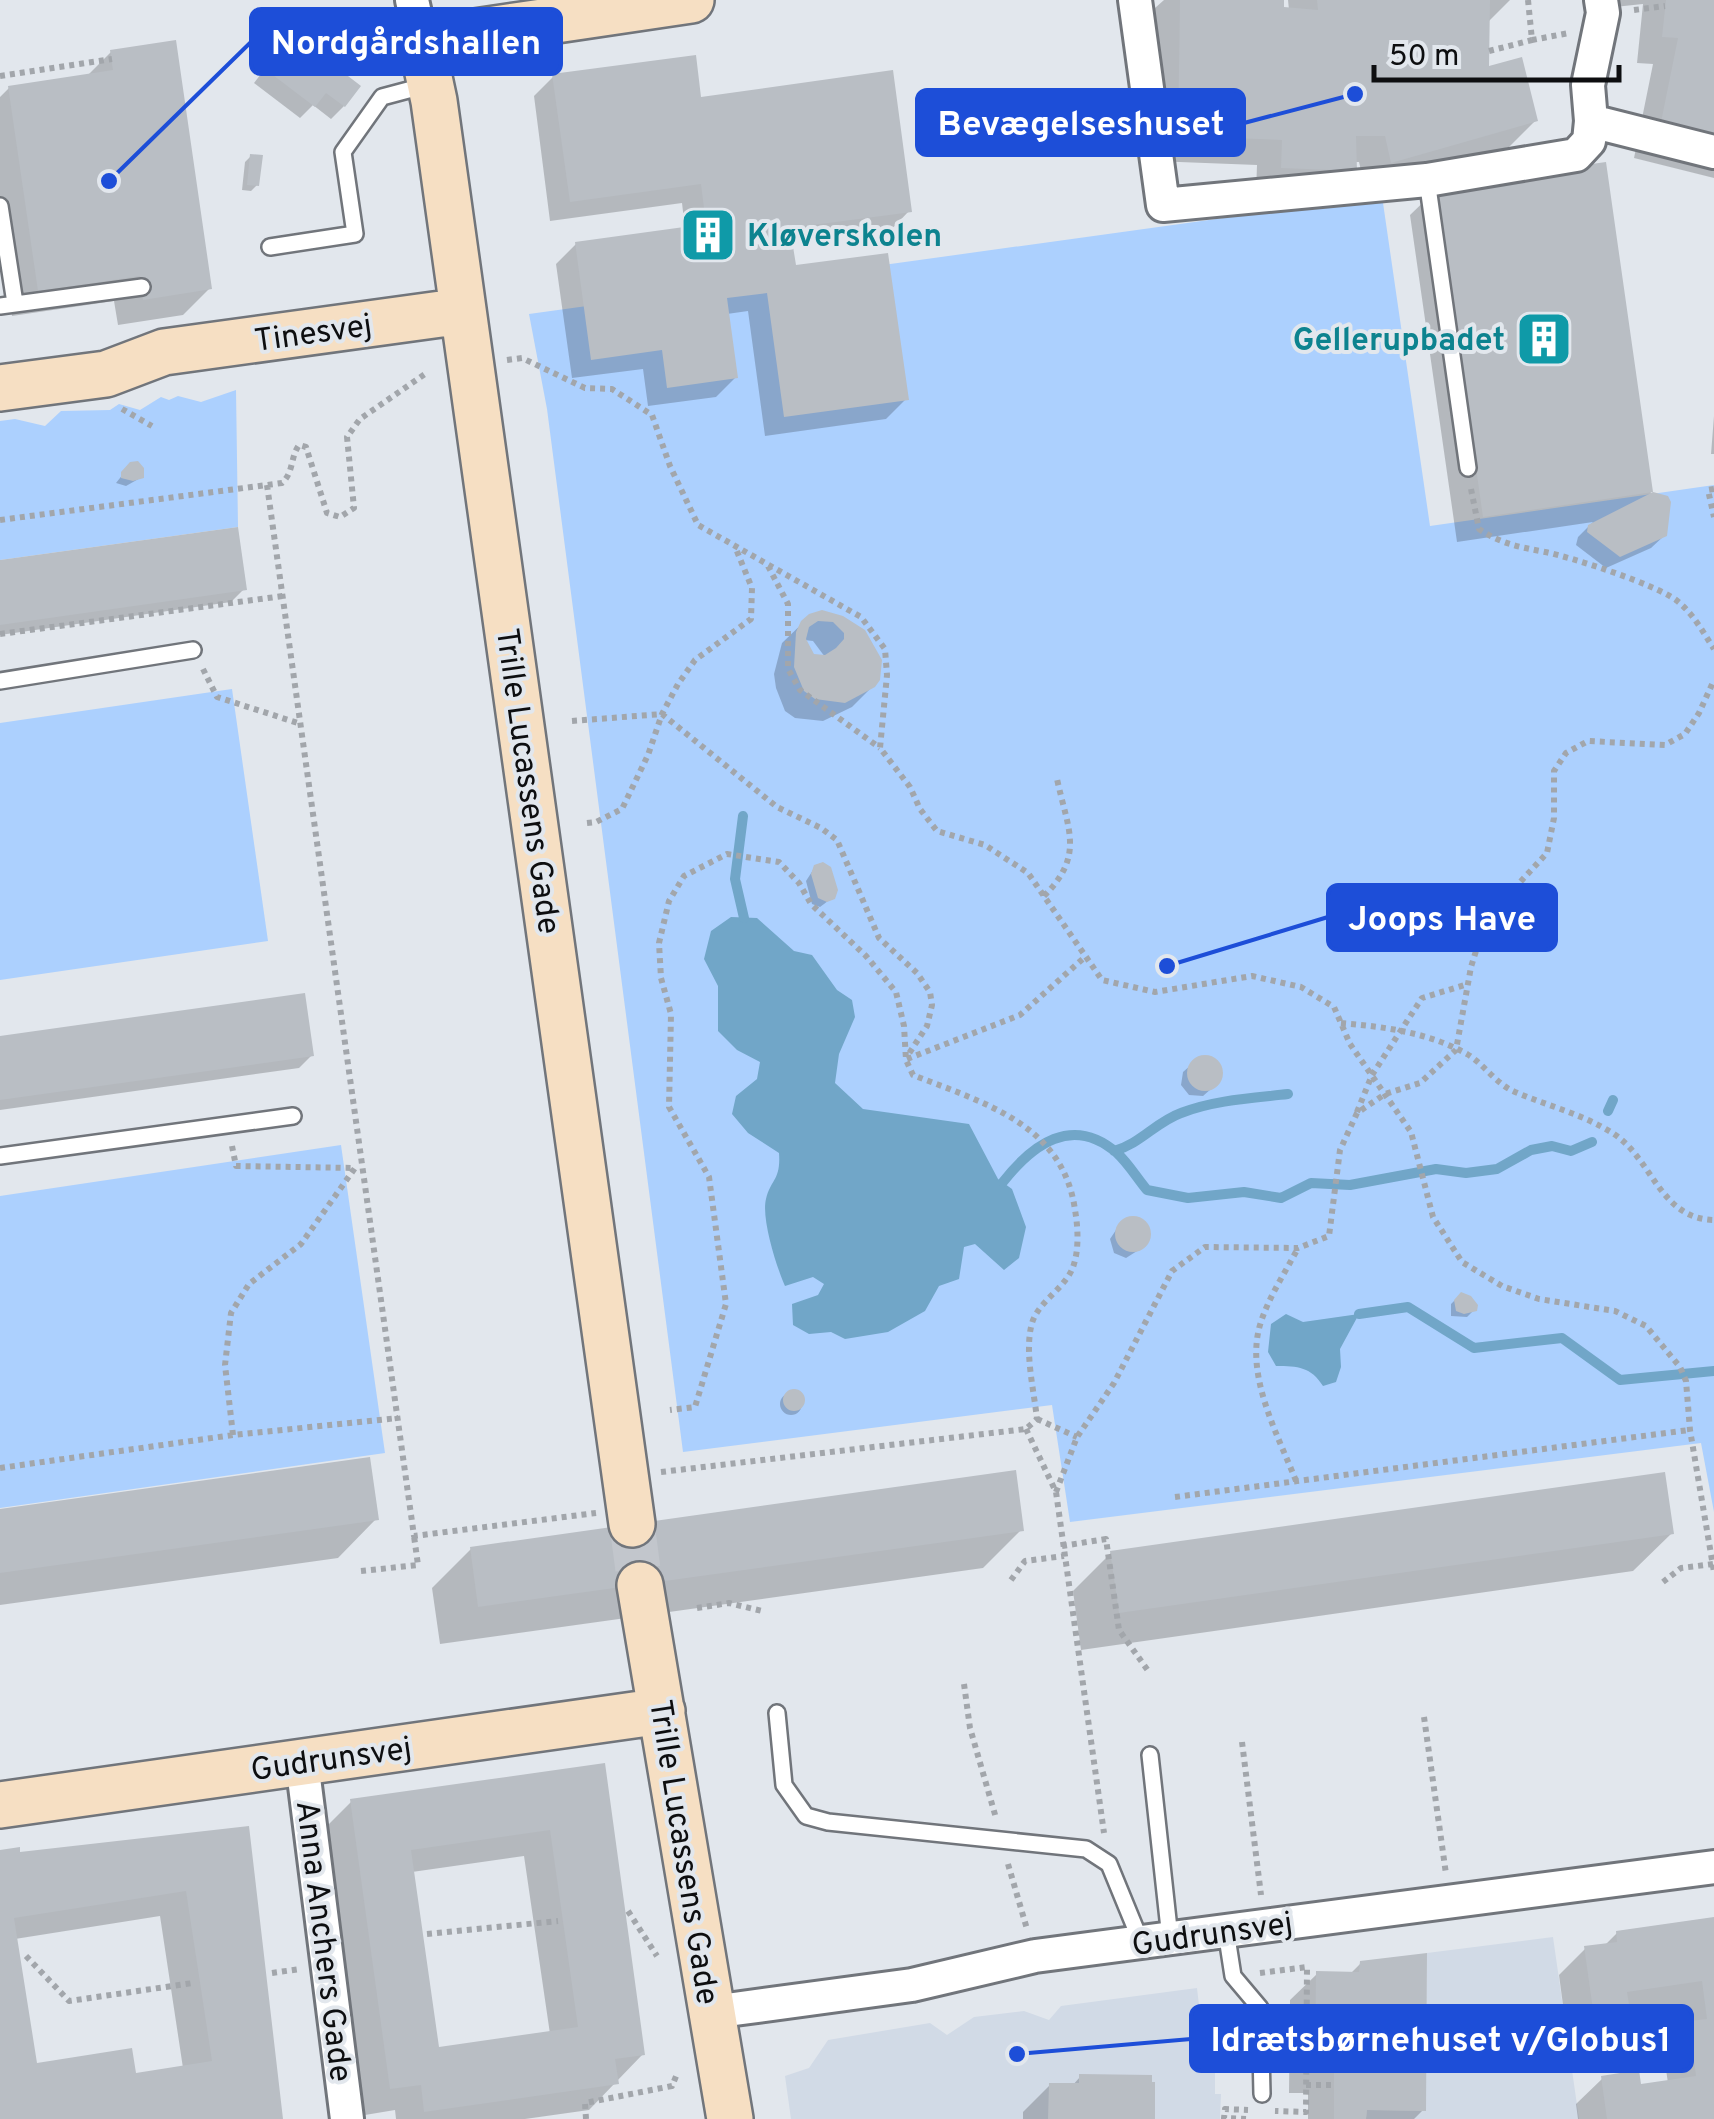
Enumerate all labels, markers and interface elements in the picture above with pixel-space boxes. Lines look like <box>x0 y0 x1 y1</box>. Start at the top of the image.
callout: Nordgårdshallen <box>251 9 561 74</box>
scale bar <box>1374 20 1619 82</box>
text: Nordgårdshallen <box>271 23 541 67</box>
text: 50 m <box>1389 39 1459 76</box>
callout: Bevægelseshuset <box>917 90 1244 155</box>
text: Bevægelseshuset <box>938 104 1224 148</box>
building icon: Kløverskolen <box>678 205 738 265</box>
place label: Kløverskolen <box>747 218 942 258</box>
street label: Tinesvej <box>252 307 375 363</box>
building icon: Gellerupbadet <box>1514 309 1574 369</box>
place label: Gellerupbadet <box>1293 322 1505 362</box>
street label: Trille Lucassens Gade <box>485 626 567 937</box>
callout: Joops Have <box>1328 885 1556 950</box>
text: Joops Have <box>1348 899 1536 943</box>
street label: Trille Lucassens Gade <box>638 1697 726 2008</box>
street label: Gudrunsvej <box>248 1730 415 1792</box>
street label: Anna Anchers Gade <box>285 1799 359 2084</box>
street label: Gudrunsvej <box>1129 1905 1296 1967</box>
callout: Idrætsbørnehuset v/Globus1 <box>1191 2006 1692 2071</box>
text: Idrætsbørnehuset v/Globus1 <box>1210 2020 1672 2064</box>

